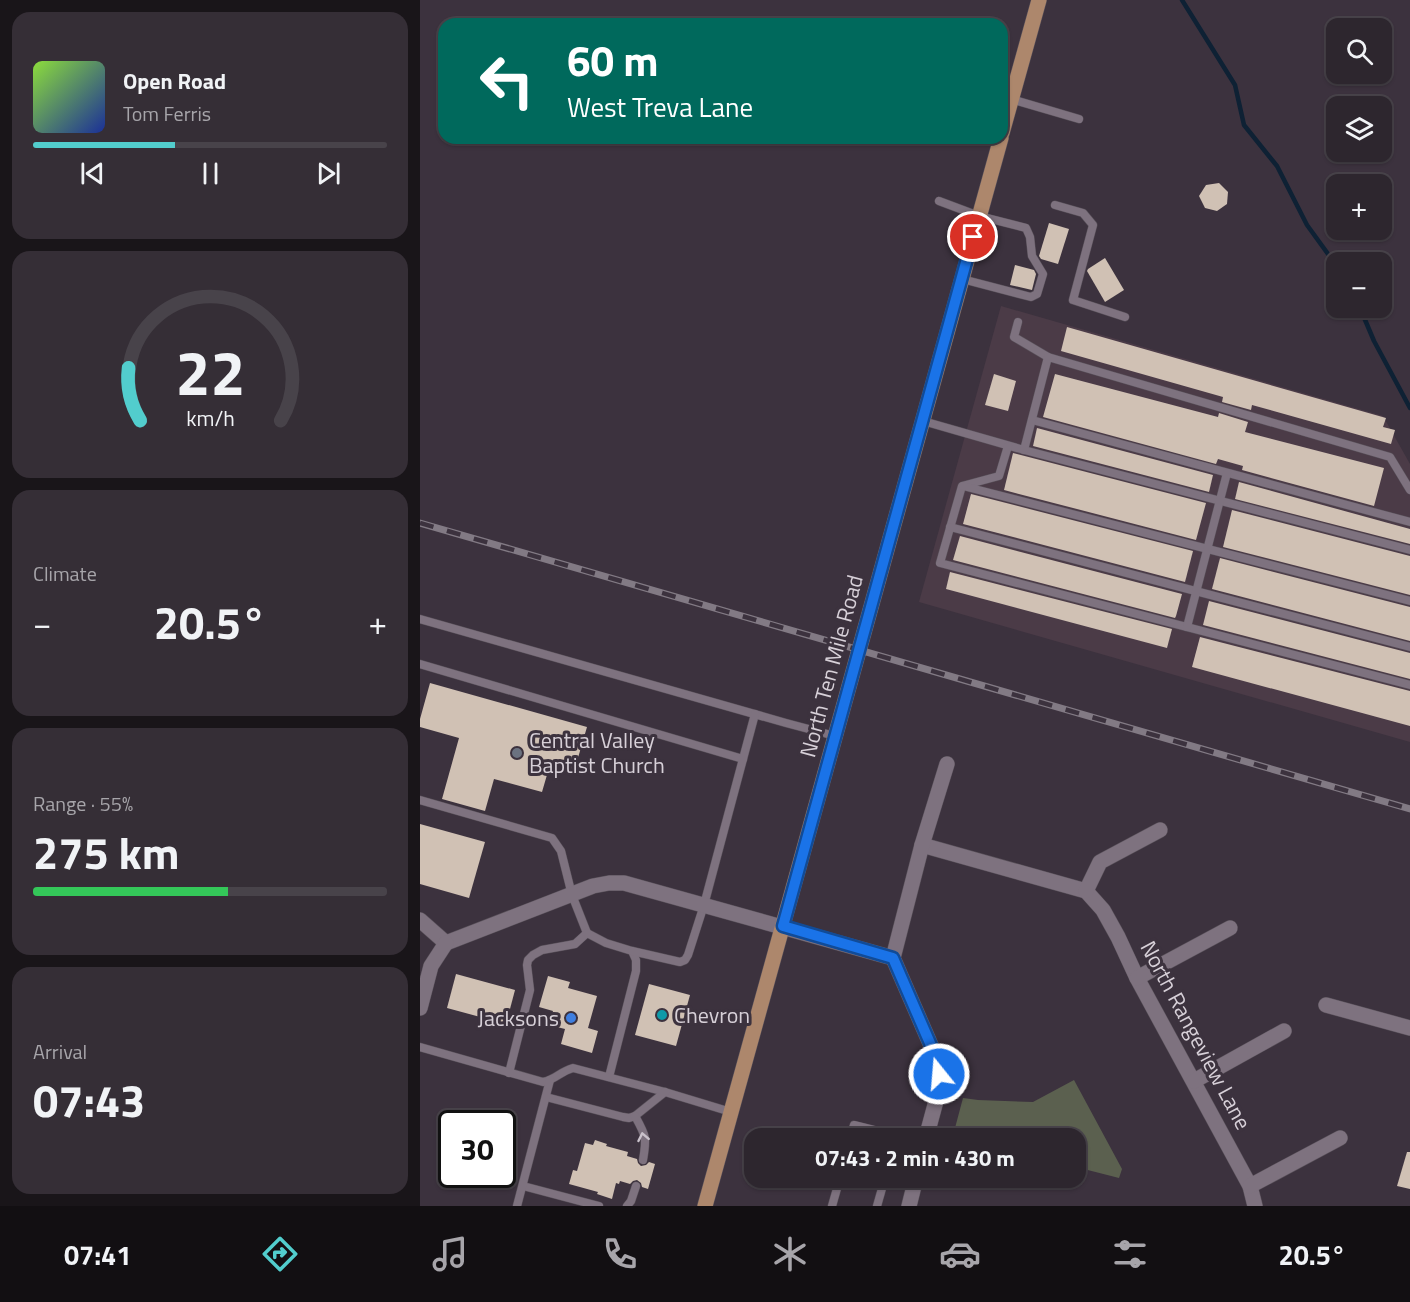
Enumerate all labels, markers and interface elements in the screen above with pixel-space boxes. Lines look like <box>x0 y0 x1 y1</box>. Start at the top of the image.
map controls <box>1326 18 1392 318</box>
button: search <box>1326 18 1392 84</box>
text: 60 m <box>567 28 659 92</box>
icon: left <box>468 42 546 120</box>
text: Open Road <box>123 64 226 98</box>
text: West Treva Lane <box>567 86 753 127</box>
button: layers <box>1326 96 1392 162</box>
text: Tom Ferris <box>123 98 211 129</box>
icon: previous <box>76 157 109 190</box>
icon: pause <box>194 157 227 190</box>
icon: next <box>312 157 345 190</box>
button: + <box>1326 174 1392 240</box>
pin <box>947 211 998 262</box>
icon: arrive <box>956 220 989 253</box>
button: − <box>1326 252 1392 318</box>
text: 22 <box>175 324 245 419</box>
text: km/h <box>186 403 234 435</box>
text: Climate <box>33 558 97 589</box>
street label: North Ten Mile Road <box>790 571 872 761</box>
text: 20.5° <box>154 588 266 656</box>
text: − <box>33 598 51 648</box>
text: + <box>369 598 387 648</box>
place label: Central Valley Baptist Church <box>529 723 665 782</box>
marker: Central Valley Baptist Church <box>510 746 524 760</box>
text: Range · 55% <box>33 788 133 819</box>
text: 275 km <box>33 818 179 886</box>
street label: North Rangeview Lane <box>1132 935 1260 1135</box>
place label: Chevron <box>674 998 750 1032</box>
place label: Jacksons <box>478 1001 559 1035</box>
marker: Chevron <box>655 1008 669 1022</box>
marker: Jacksons <box>564 1011 578 1025</box>
text: Arrival <box>33 1036 87 1067</box>
position arrow <box>907 1042 971 1106</box>
text: 07:43 <box>33 1066 145 1134</box>
speed limit sign: 30 <box>438 1110 516 1188</box>
one-way arrow <box>637 1132 650 1142</box>
text: 07:43 · 2 min · 430 m <box>815 1141 1015 1175</box>
icon: directions <box>259 1233 301 1275</box>
icon: music <box>429 1233 471 1275</box>
icon: phone <box>599 1233 641 1275</box>
icon: climate <box>769 1233 811 1275</box>
icon: car <box>939 1233 981 1275</box>
icon: filters <box>1109 1233 1151 1275</box>
text: 07:41 <box>64 1234 131 1275</box>
text: 20.5° <box>1279 1234 1346 1275</box>

